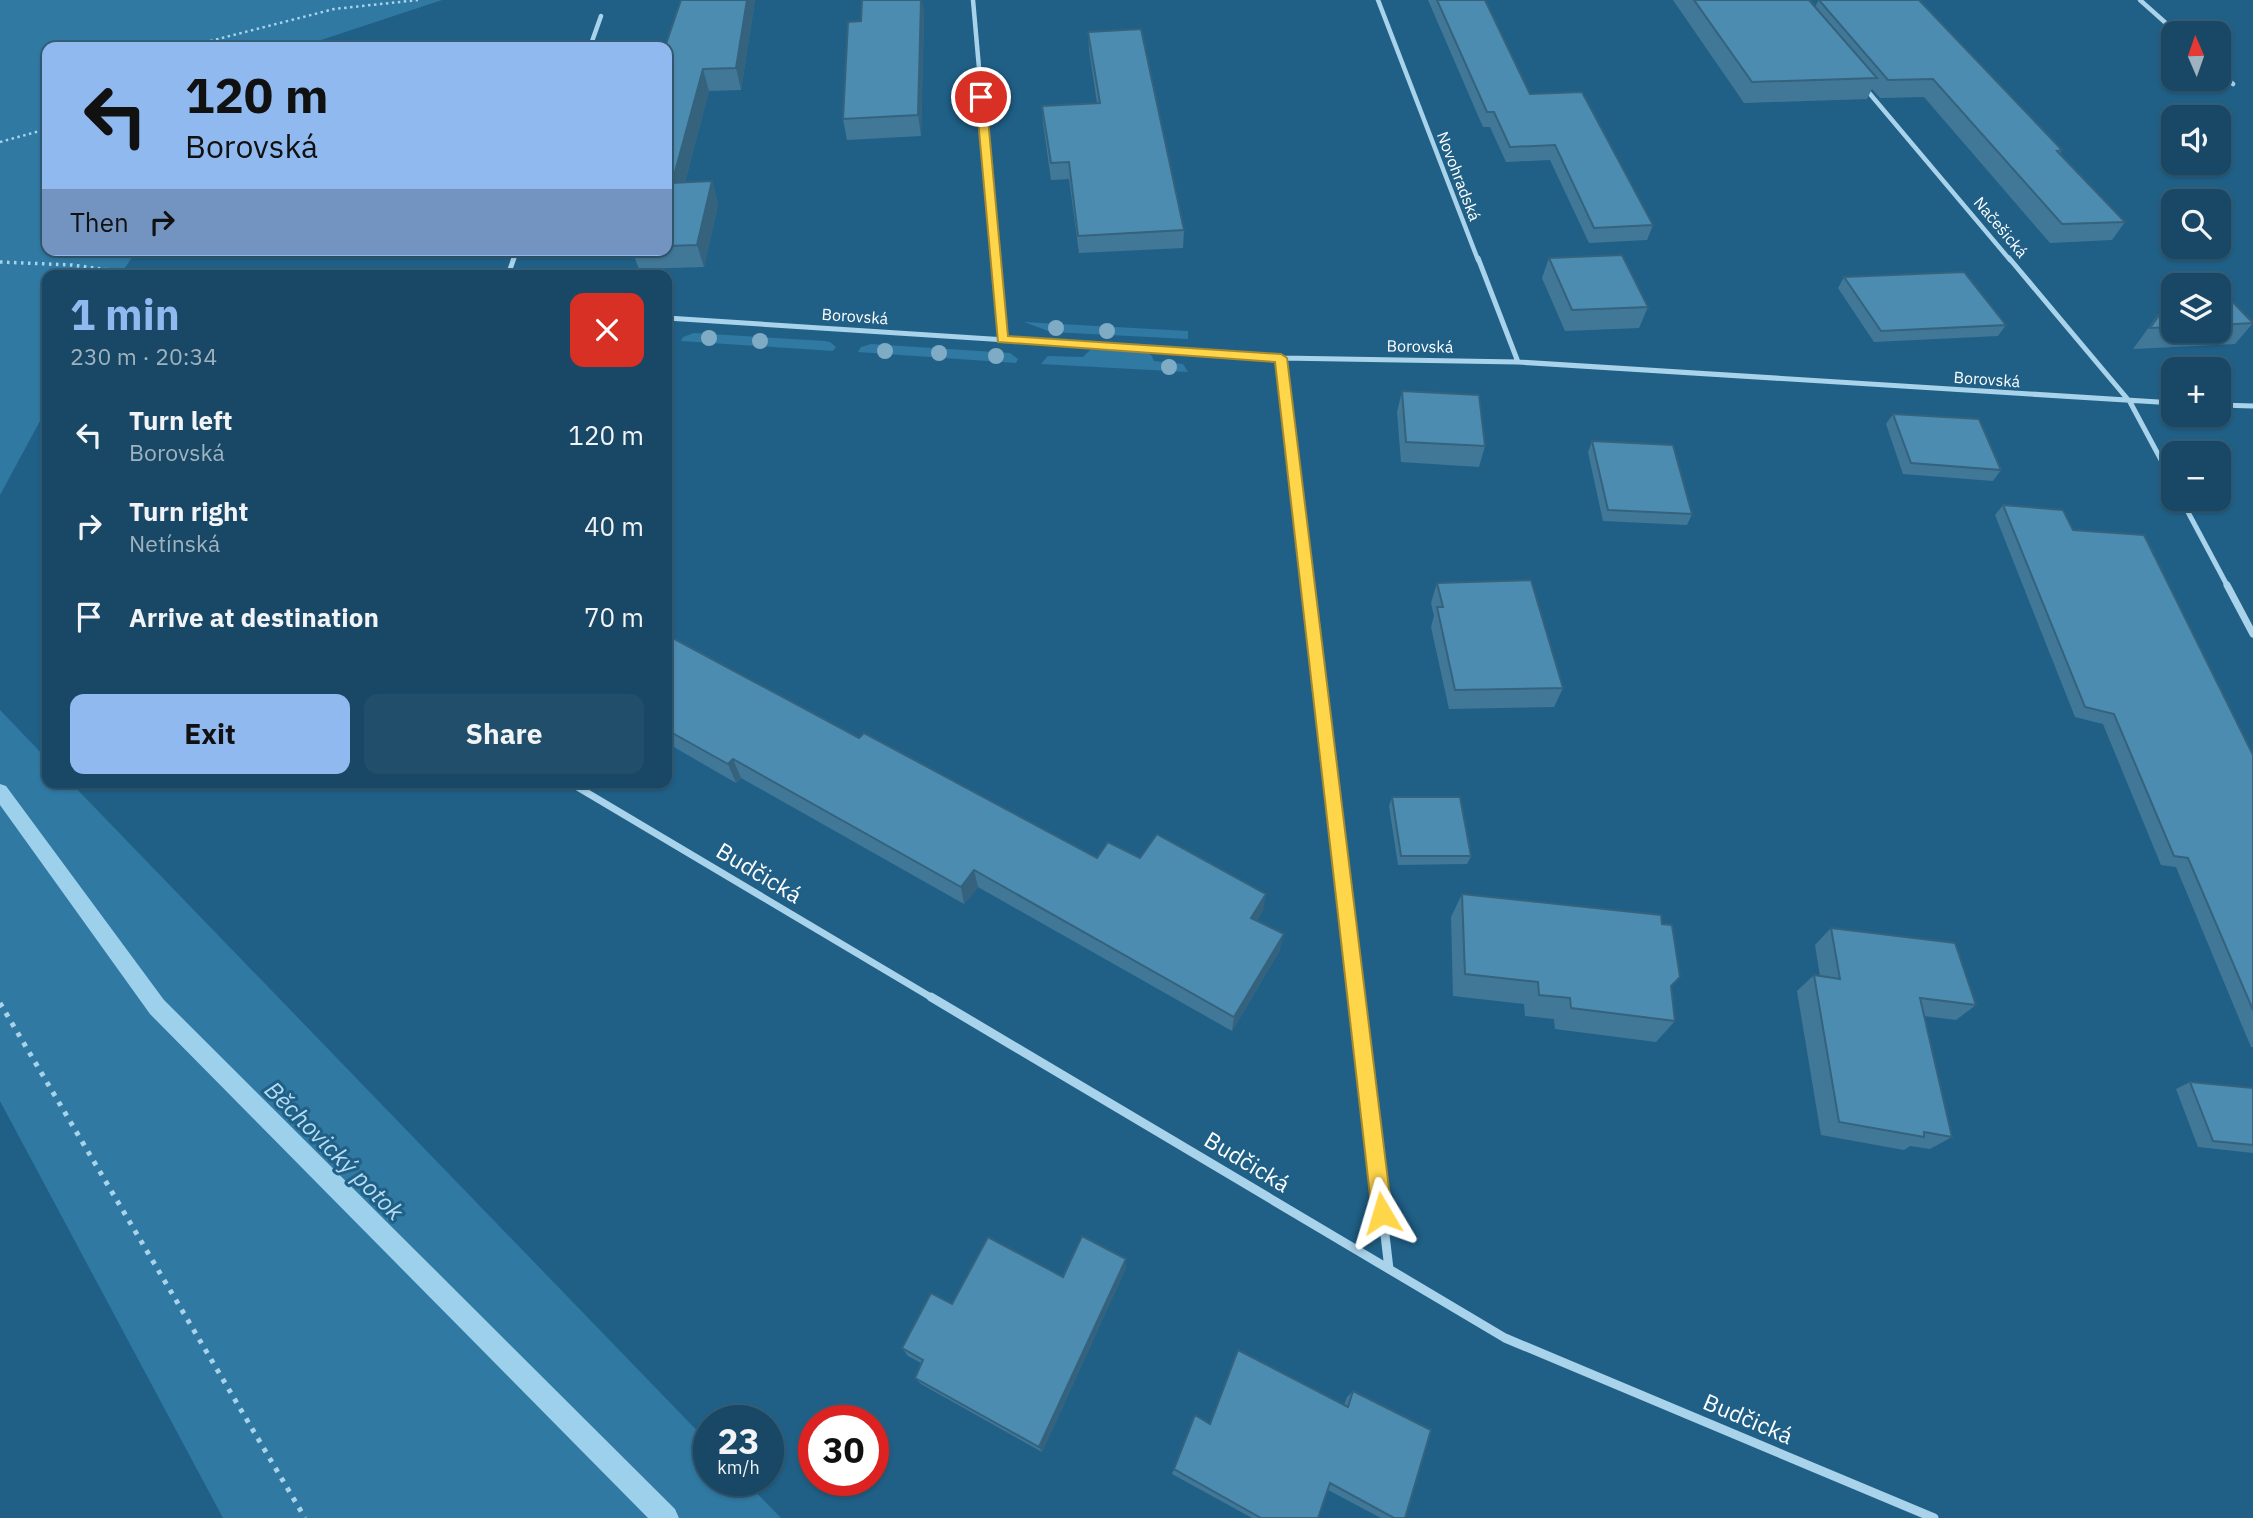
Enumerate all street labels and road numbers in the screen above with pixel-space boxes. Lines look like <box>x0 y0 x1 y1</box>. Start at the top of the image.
street label: Novohradská <box>1433 128 1485 224</box>
street label: Načešická <box>1970 192 2033 262</box>
street label: Borovská <box>821 304 889 328</box>
street label: Borovská <box>1387 335 1454 357</box>
street label: Borovská <box>1953 367 2021 391</box>
street label: Budčická <box>711 835 808 909</box>
street label: Budčická <box>1199 1124 1296 1198</box>
street label: Budčická <box>1699 1386 1798 1450</box>

